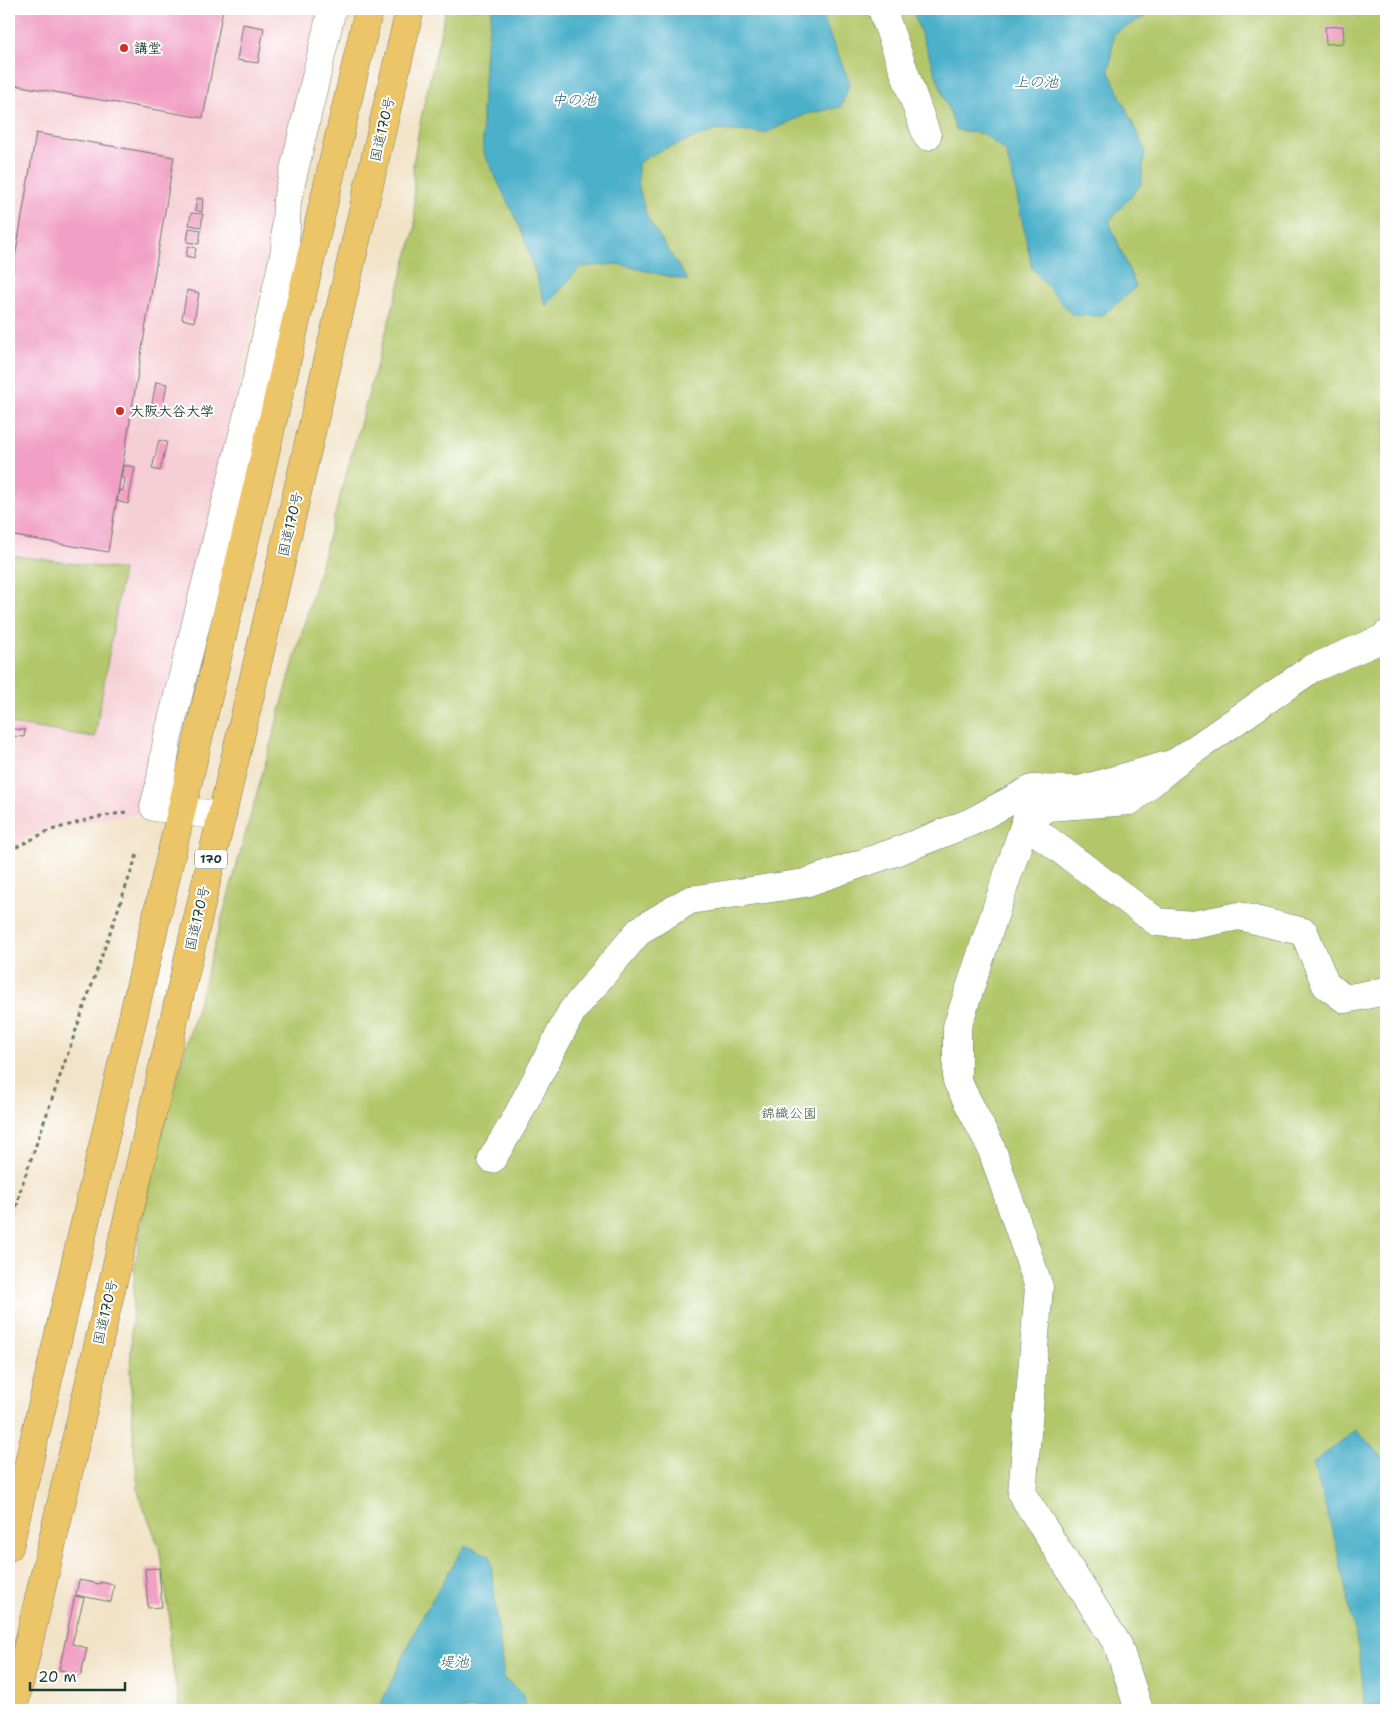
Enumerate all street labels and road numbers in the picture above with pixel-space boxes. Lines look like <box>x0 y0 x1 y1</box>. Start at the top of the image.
street label: 国道170号 <box>366 95 398 163</box>
street label: 国道170号 <box>274 490 306 558</box>
road number: 170 <box>195 850 227 869</box>
street label: 国道170号 <box>181 884 213 952</box>
street label: 国道170号 <box>89 1278 121 1346</box>

